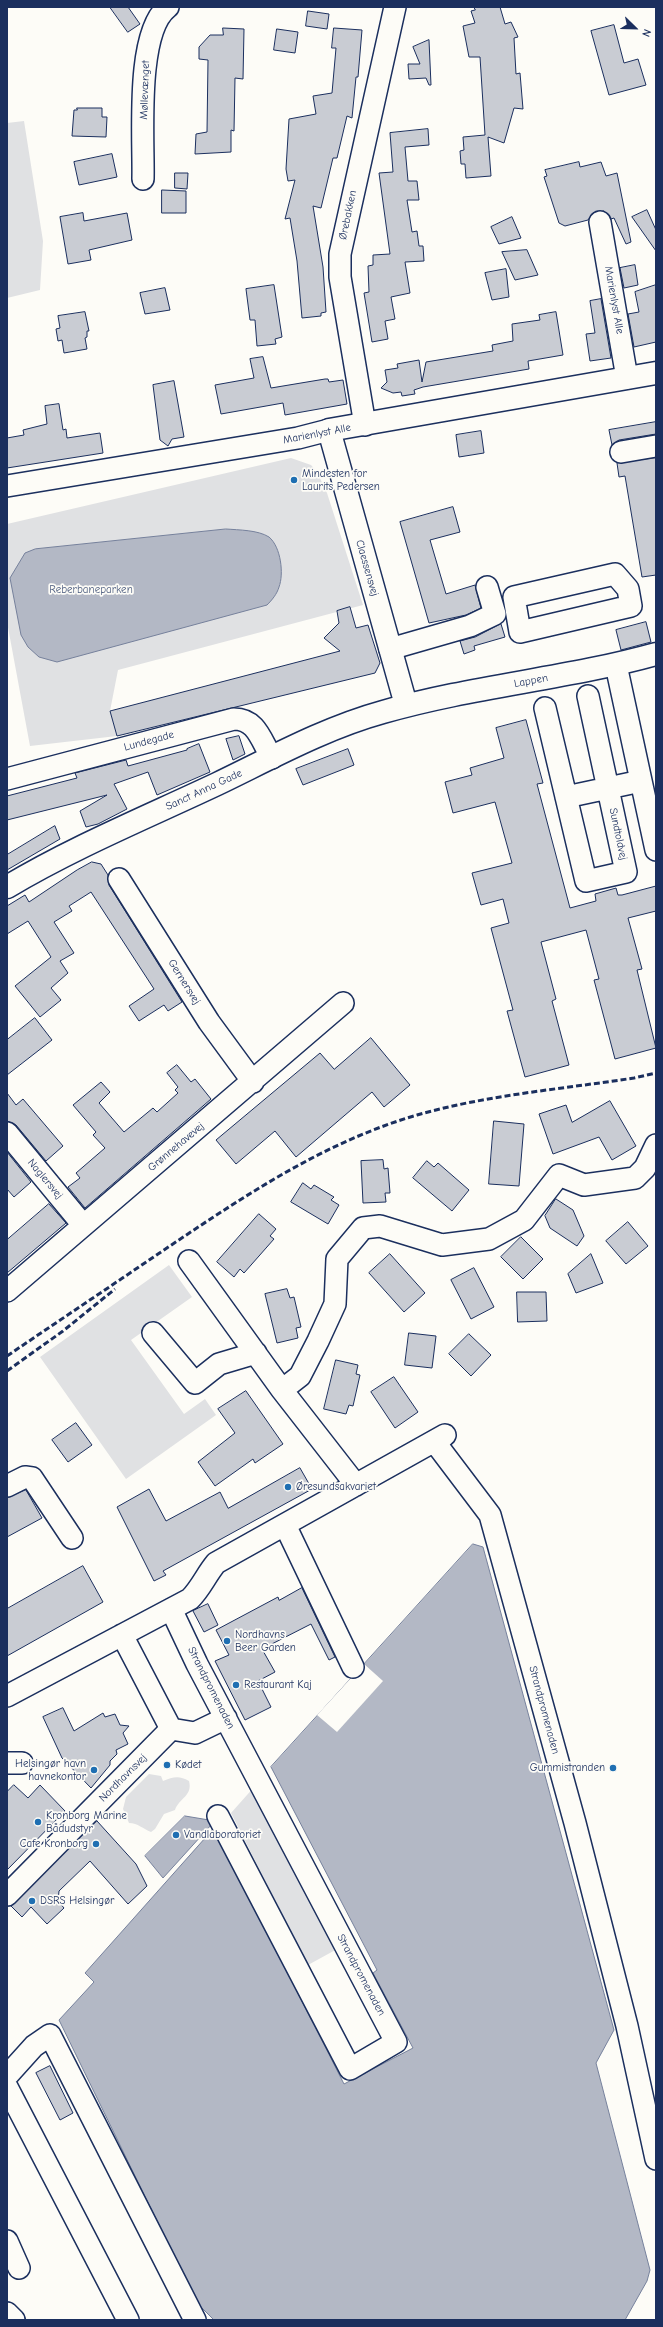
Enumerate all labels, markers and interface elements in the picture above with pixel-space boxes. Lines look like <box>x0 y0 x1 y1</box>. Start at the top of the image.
north arrow <box>615 8 655 48</box>
text: N <box>639 27 654 39</box>
street label: Møllevænget <box>137 60 153 120</box>
street label: Ørebakken <box>336 189 360 241</box>
street label: Marienlyst Alle <box>602 265 626 335</box>
street label: Marienlyst Alle <box>282 421 352 447</box>
place label: Mindesten for Laurits Pedersen <box>302 467 380 493</box>
marker: Mindesten for Laurits Pedersen <box>289 475 299 485</box>
street label: Claessensvej <box>353 538 381 598</box>
park label: Reberbaneparken <box>49 583 133 597</box>
street label: Lappen <box>513 671 549 691</box>
street label: Lundegade <box>123 728 175 754</box>
street label: Sanct Anna Gade <box>164 767 244 813</box>
street label: Sundtoldvej <box>606 807 630 861</box>
street label: Gernersvej <box>165 957 203 1007</box>
street label: Grønnehavevej <box>145 1120 207 1174</box>
street label: Naglersvej <box>24 1156 66 1202</box>
place label: Øresundsakvariet <box>296 1480 376 1494</box>
marker: Øresundsakvariet <box>283 1482 293 1492</box>
place label: Nordhavns Beer Garden <box>235 1628 296 1654</box>
marker: Nordhavns Beer Garden <box>222 1636 232 1646</box>
street label: Strandpromenaden <box>185 1645 237 1731</box>
street label: Strandpromenaden <box>526 1665 562 1755</box>
place label: Restaurant Kaj <box>244 1678 312 1692</box>
marker: Restaurant Kaj <box>231 1680 241 1690</box>
street label: Nordhavnsvej <box>96 1751 150 1805</box>
place label: Helsingør havn havnekontor <box>15 1757 86 1783</box>
place label: Kødet <box>175 1758 201 1772</box>
marker: Kødet <box>162 1760 172 1770</box>
place label: Gummistranden <box>530 1761 605 1775</box>
marker: Gummistranden <box>608 1763 618 1773</box>
marker: Helsingør havn havnekontor <box>89 1765 99 1775</box>
place label: Kronborg Marine Bådudstyr <box>46 1809 127 1835</box>
marker: Kronborg Marine Bådudstyr <box>33 1817 43 1827</box>
place label: Vandlaboratoriet <box>184 1828 261 1842</box>
marker: Vandlaboratoriet <box>171 1830 181 1840</box>
place label: Cafe Kronborg <box>20 1837 88 1851</box>
marker: Cafe Kronborg <box>91 1839 101 1849</box>
place label: DSRS Helsingør <box>40 1894 114 1908</box>
marker: DSRS Helsingør <box>27 1896 37 1906</box>
street label: Strandpromenaden <box>334 1932 388 2018</box>

